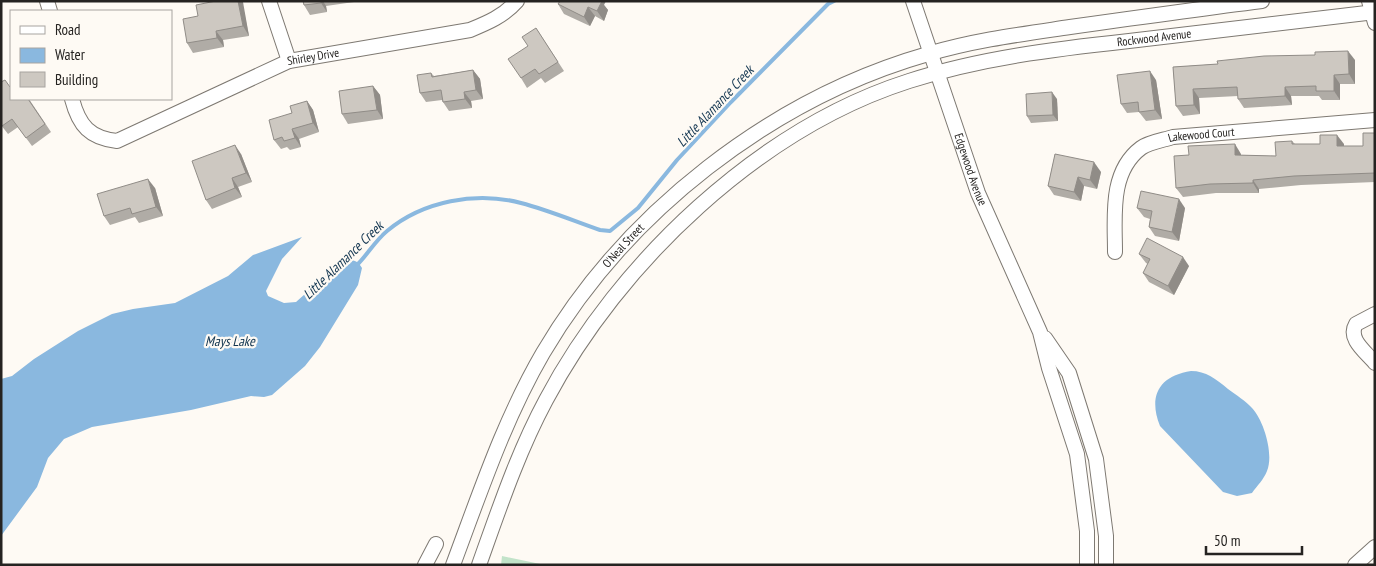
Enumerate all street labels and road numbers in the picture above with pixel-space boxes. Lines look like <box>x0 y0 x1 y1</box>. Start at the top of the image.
street label: Rockwood Avenue <box>1116 26 1192 49</box>
street label: Shirley Drive <box>286 45 340 68</box>
street label: Lakewood Court <box>1166 124 1236 145</box>
street label: Edgewood Avenue <box>951 131 991 208</box>
street label: O'Neal Street <box>599 219 648 271</box>

